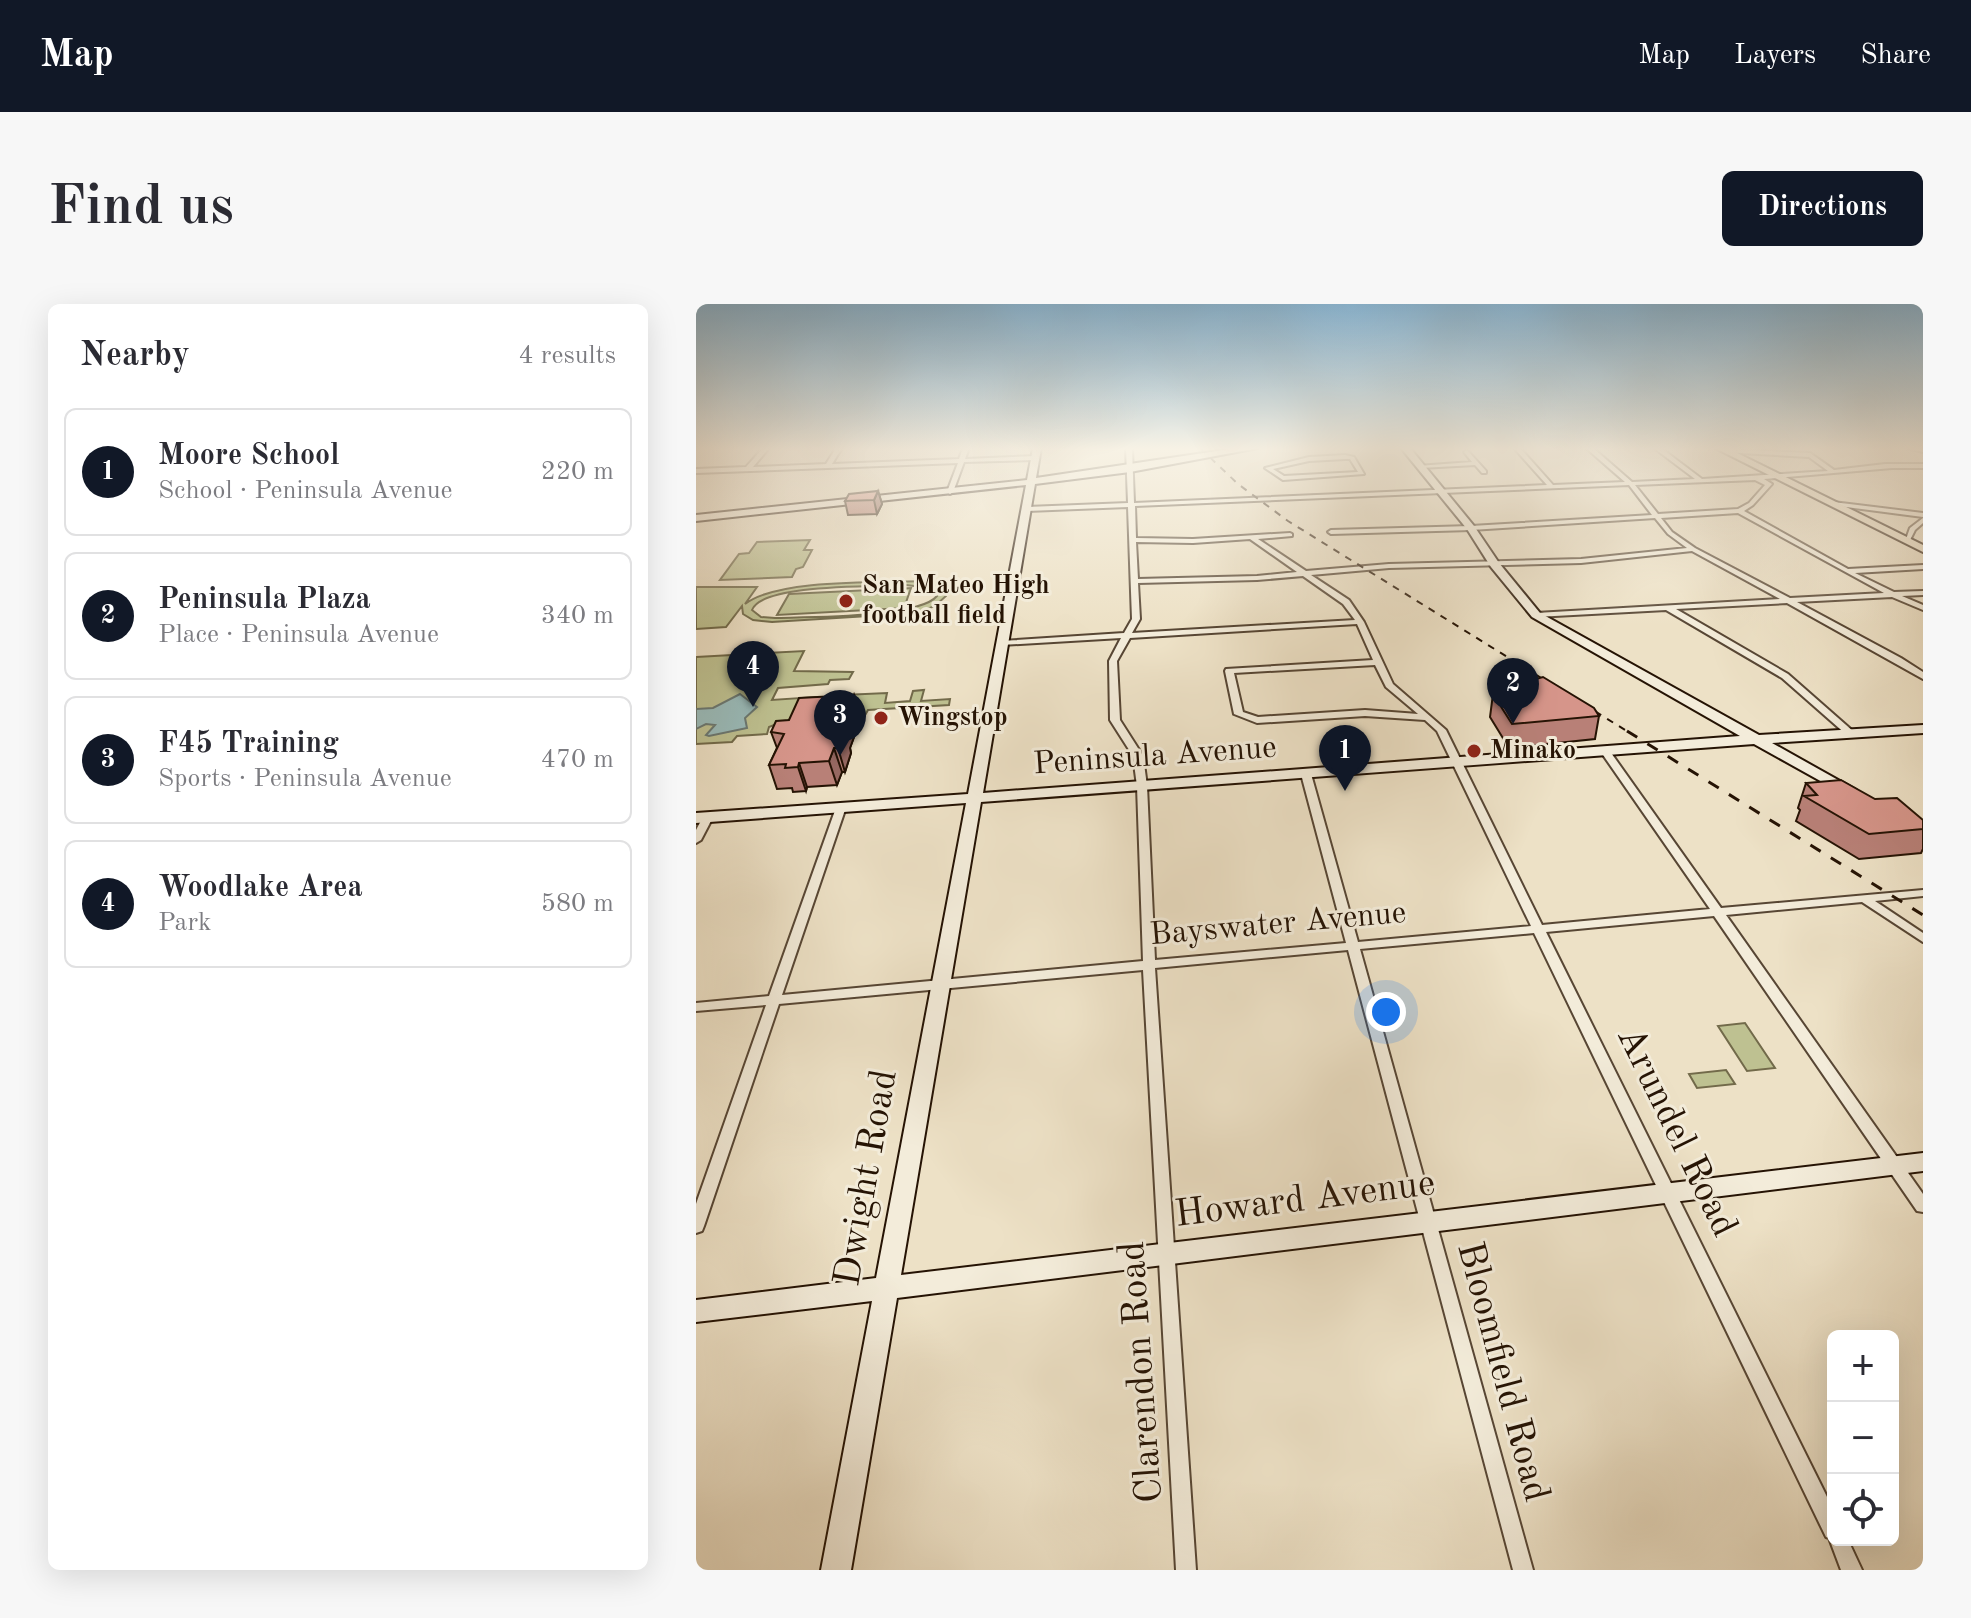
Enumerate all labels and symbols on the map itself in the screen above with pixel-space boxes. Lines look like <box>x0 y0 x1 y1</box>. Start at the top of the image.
place label: San Mateo High football field <box>862 573 1050 629</box>
marker: San Mateo High football field <box>837 592 855 610</box>
pin: 4 <box>727 641 779 707</box>
pin: 2 <box>1487 658 1539 724</box>
pin: 3 <box>814 690 866 756</box>
place label: Wingstop <box>897 705 1008 731</box>
marker: Wingstop <box>872 709 890 727</box>
pin: 1 <box>1319 725 1371 791</box>
street label: Peninsula Avenue <box>1032 733 1278 781</box>
place label: Minako <box>1490 738 1576 764</box>
marker: Minako <box>1465 742 1483 760</box>
street label: Bayswater Avenue <box>1148 898 1408 952</box>
your location <box>1366 992 1406 1032</box>
street label: Arundel Road <box>1609 1021 1743 1243</box>
street label: Dwight Road <box>829 1067 905 1289</box>
street label: Howard Avenue <box>1173 1165 1437 1235</box>
street label: Bloomfield Road <box>1449 1238 1555 1506</box>
street label: Clarendon Road <box>1114 1240 1170 1504</box>

